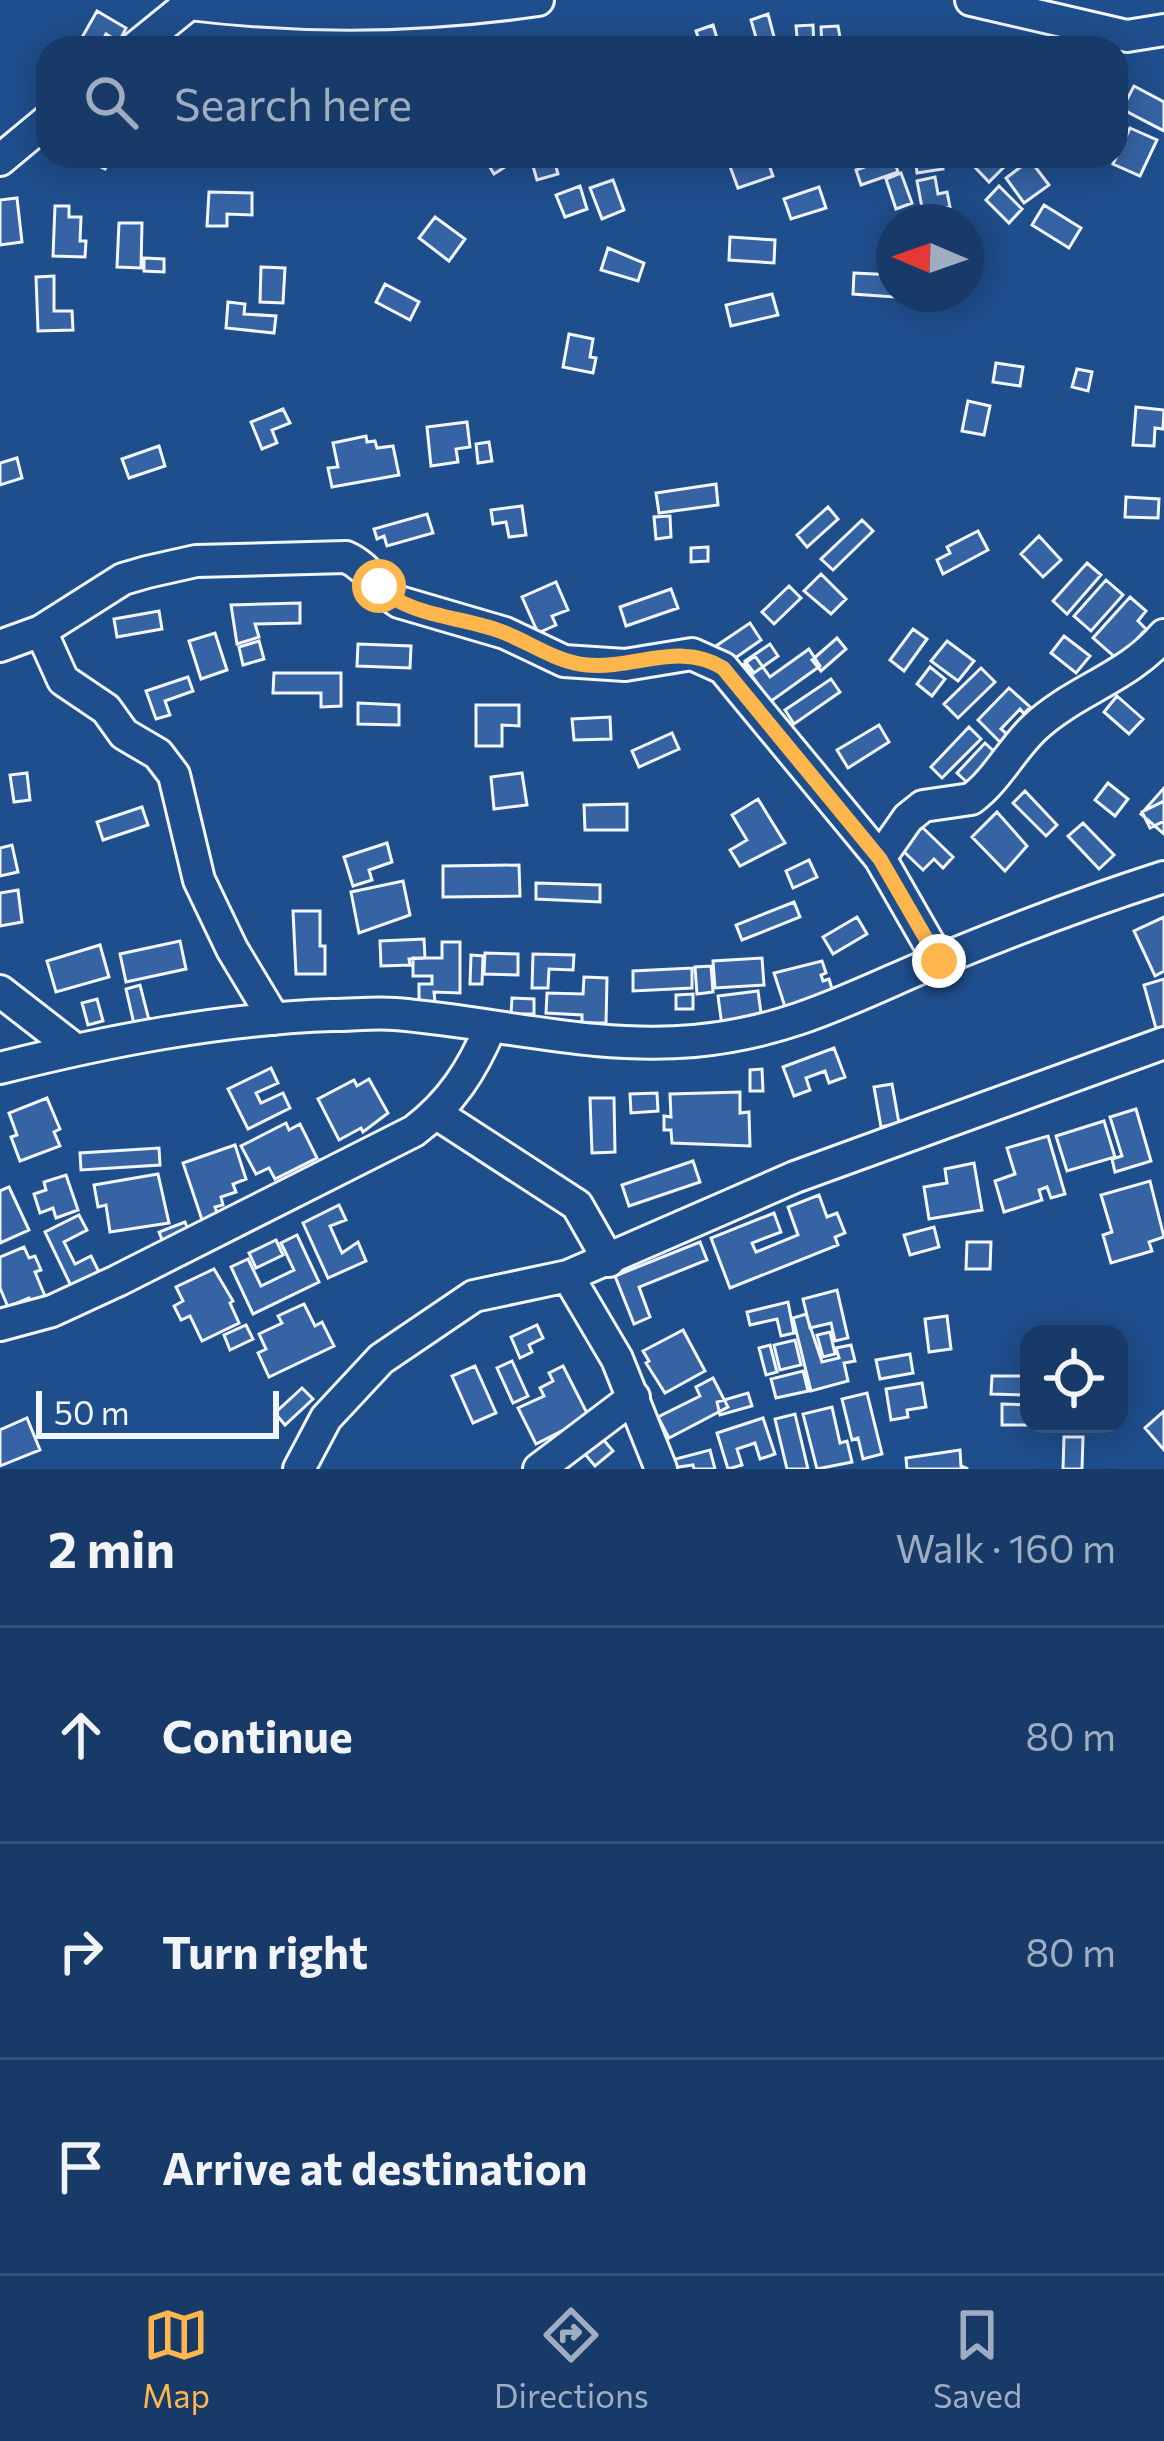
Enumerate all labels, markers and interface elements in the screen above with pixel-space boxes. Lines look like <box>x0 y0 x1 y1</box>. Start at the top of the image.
search box <box>36 36 1128 168</box>
icon: search <box>78 69 144 135</box>
text: Search here <box>174 75 412 130</box>
north arrow <box>876 204 984 312</box>
route start <box>352 559 406 613</box>
route end <box>912 934 966 988</box>
map controls <box>1020 1325 1128 1433</box>
button: locate <box>1020 1325 1128 1433</box>
scale bar <box>36 1385 279 1438</box>
text: 50 m <box>54 1391 130 1432</box>
text: 2 min <box>48 1516 175 1579</box>
text: Walk · 160 m <box>895 1523 1116 1571</box>
icon: ahead <box>48 1702 114 1768</box>
text: Continue <box>162 1707 353 1762</box>
text: 80 m <box>1025 1711 1116 1759</box>
icon: right <box>48 1918 114 1984</box>
text: Turn right <box>162 1923 368 1978</box>
text: 80 m <box>1025 1927 1116 1975</box>
icon: arrive <box>48 2134 114 2200</box>
text: Arrive at destination <box>162 2139 588 2194</box>
tab: Map <box>142 2302 210 2415</box>
tab: Directions <box>494 2302 649 2415</box>
tab: Saved <box>933 2302 1022 2415</box>

